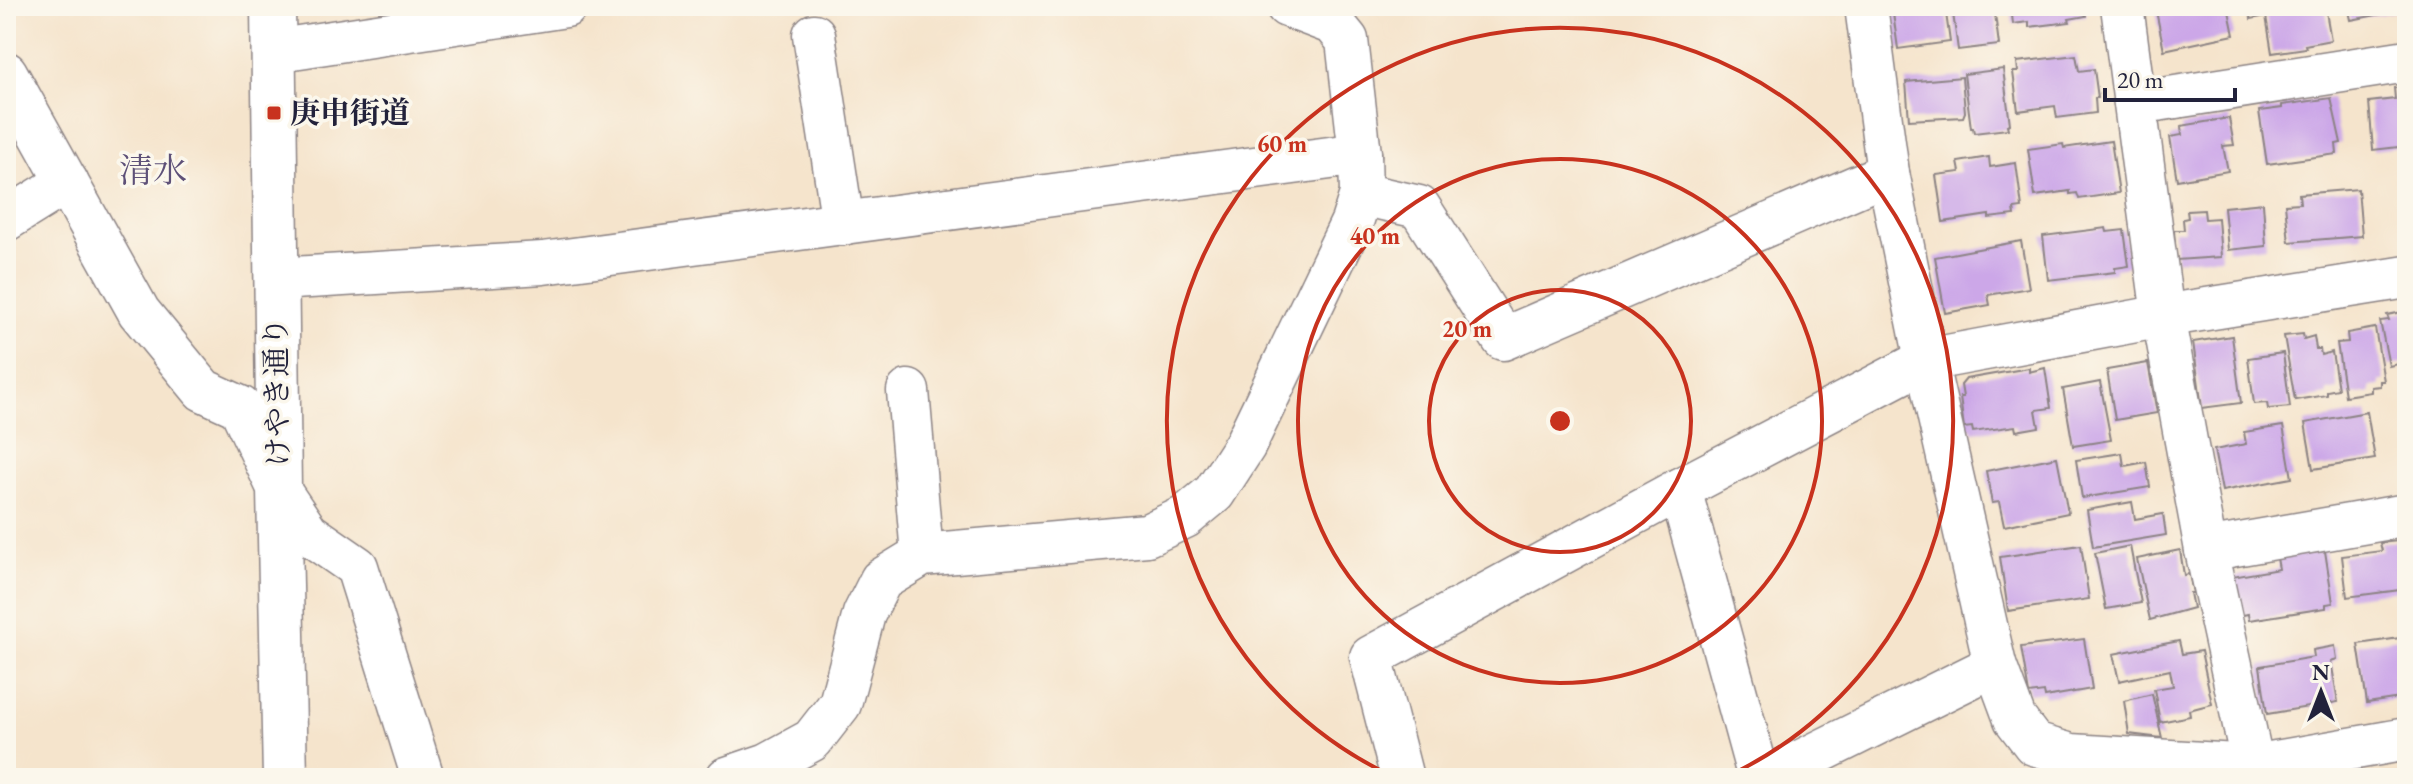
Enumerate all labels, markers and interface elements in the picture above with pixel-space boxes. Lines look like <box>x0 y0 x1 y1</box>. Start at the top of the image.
scale bar <box>2105 52 2235 102</box>
text: 20 m <box>2117 64 2164 95</box>
place label: 庚申街道 <box>290 93 410 132</box>
marker: 庚申街道 <box>265 104 283 122</box>
text: 60 m <box>1257 128 1307 159</box>
district label: 清水 <box>119 148 187 192</box>
text: 40 m <box>1350 220 1400 251</box>
text: 20 m <box>1442 313 1492 344</box>
street label: けやき通り <box>256 317 297 467</box>
centre of rings <box>1546 407 1574 435</box>
north arrow <box>2281 652 2361 732</box>
text: N <box>2312 658 2330 687</box>

